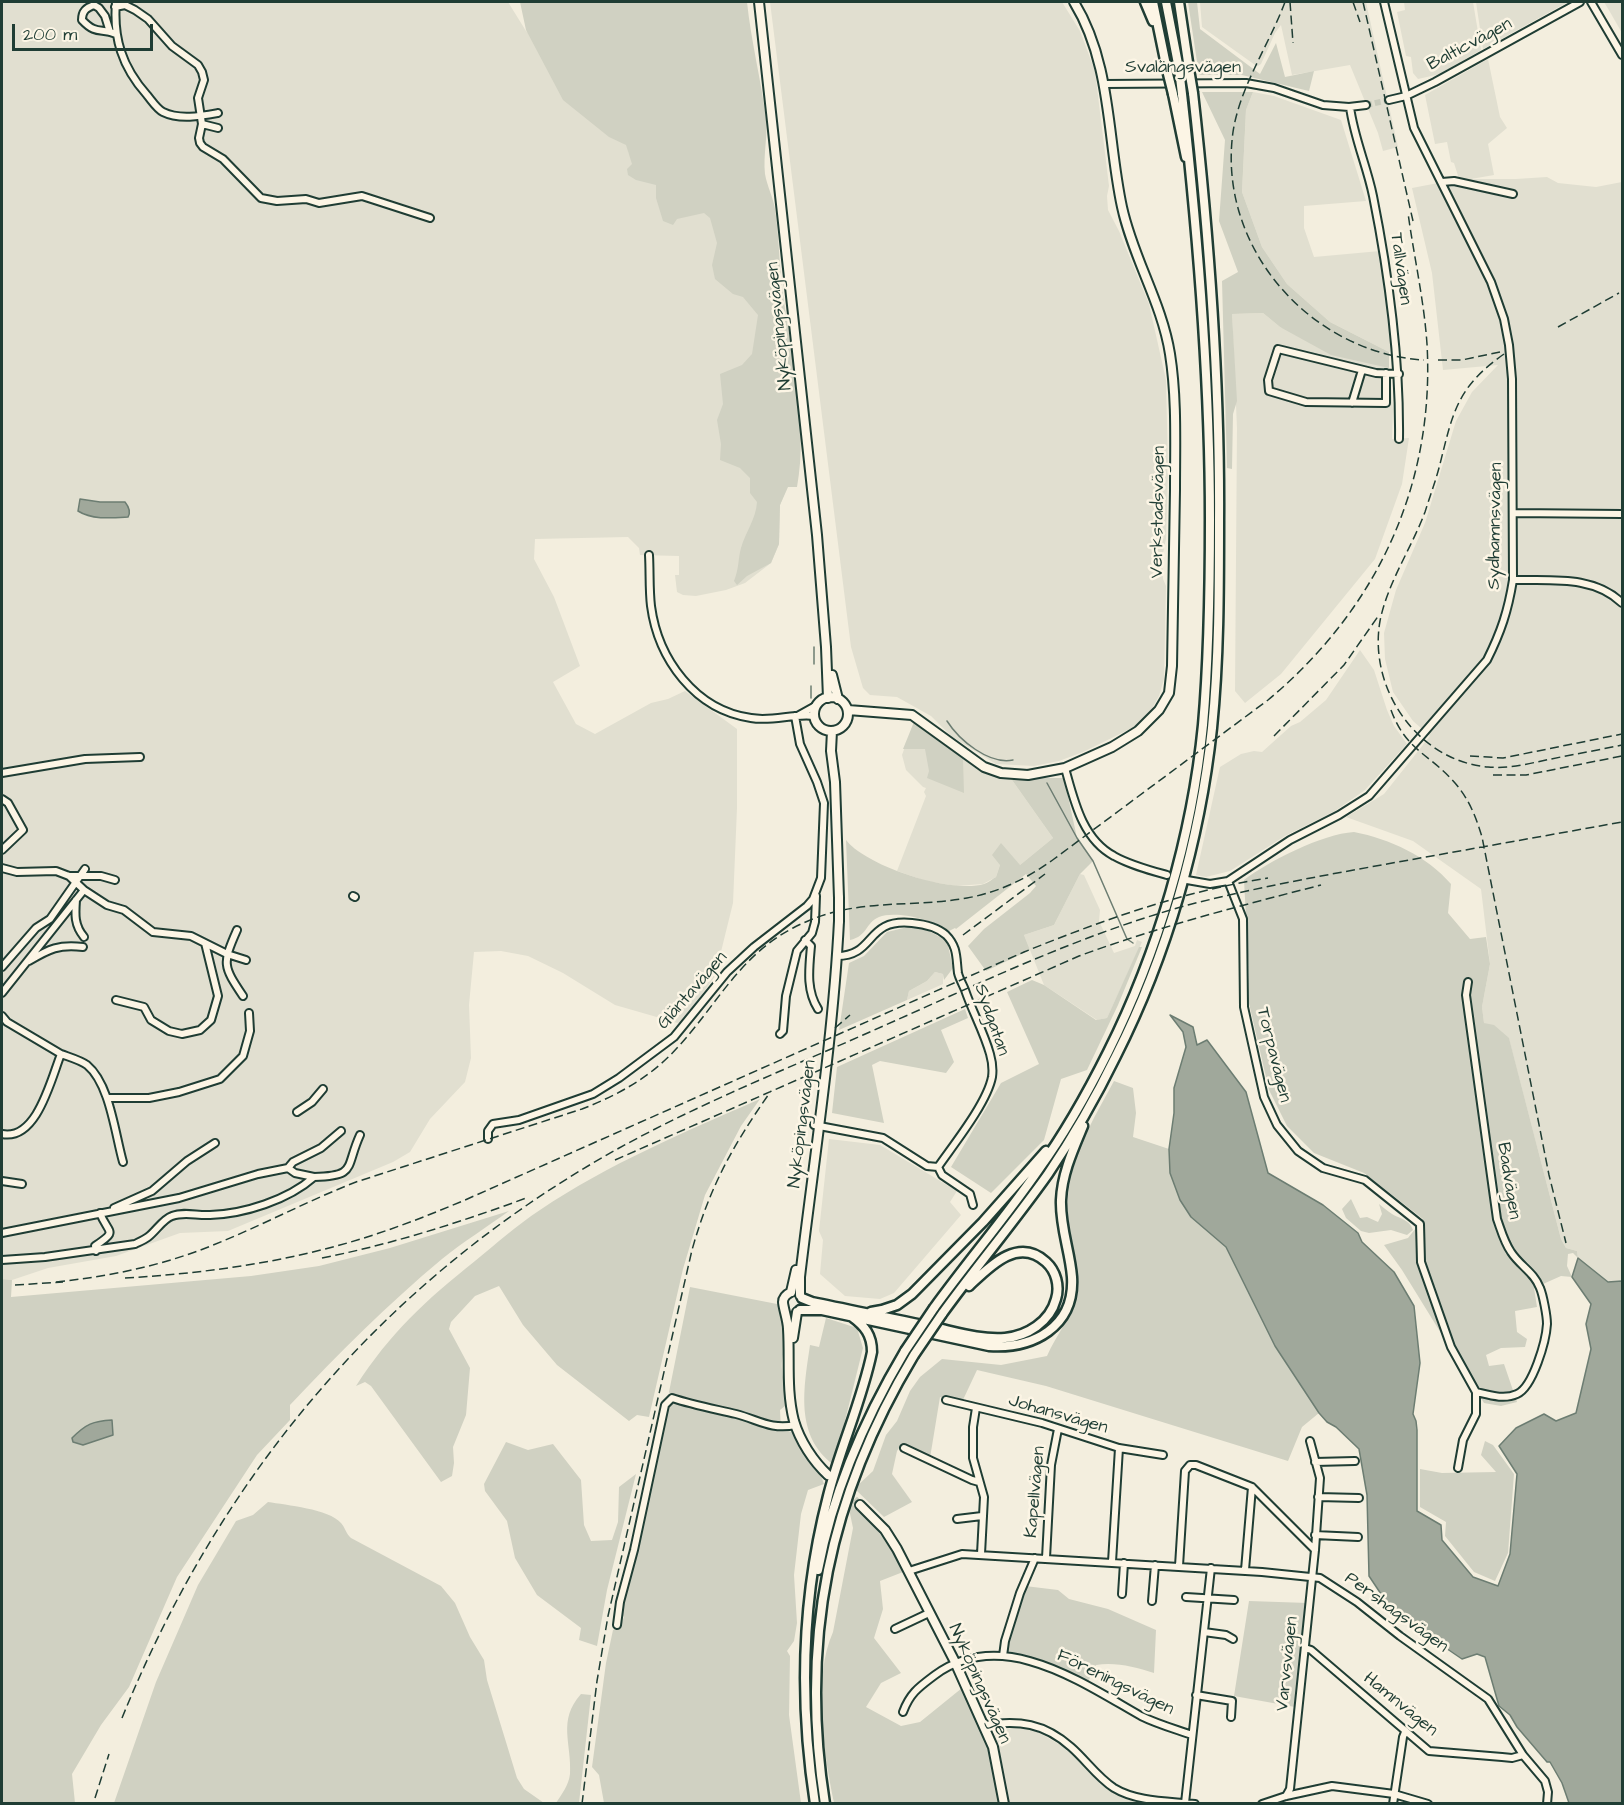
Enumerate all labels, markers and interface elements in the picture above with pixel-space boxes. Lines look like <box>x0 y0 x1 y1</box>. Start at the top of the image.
scale bar <box>15 12 156 50</box>
street label: Balticvägen <box>1424 14 1516 76</box>
text: 200 m <box>23 22 77 47</box>
street label: Svalängsvägen <box>1125 57 1241 79</box>
street label: Tallvägen <box>1384 232 1416 306</box>
street label: Nyköpingsvägen <box>763 261 797 391</box>
street label: Verkstadsvägen <box>1147 446 1171 578</box>
street label: Sydhamnsvägen <box>1484 462 1508 590</box>
street label: Gläntavägen <box>653 948 733 1034</box>
street label: Sydgatan <box>969 981 1013 1059</box>
street label: Torpavägen <box>1251 1005 1295 1105</box>
street label: Nyköpingsvägen <box>784 1059 822 1189</box>
street label: Badvägen <box>1491 1141 1525 1221</box>
street label: Johansvägen <box>1006 1391 1110 1439</box>
street label: Kapellvägen <box>1021 1445 1051 1539</box>
street label: Pershagsvägen <box>1340 1568 1452 1658</box>
street label: Varvsvägen <box>1272 1616 1304 1712</box>
street label: Nyköpingsvägen <box>943 1621 1015 1747</box>
street label: Föreningsvägen <box>1053 1645 1177 1721</box>
street label: Hamnvägen <box>1358 1668 1442 1742</box>

